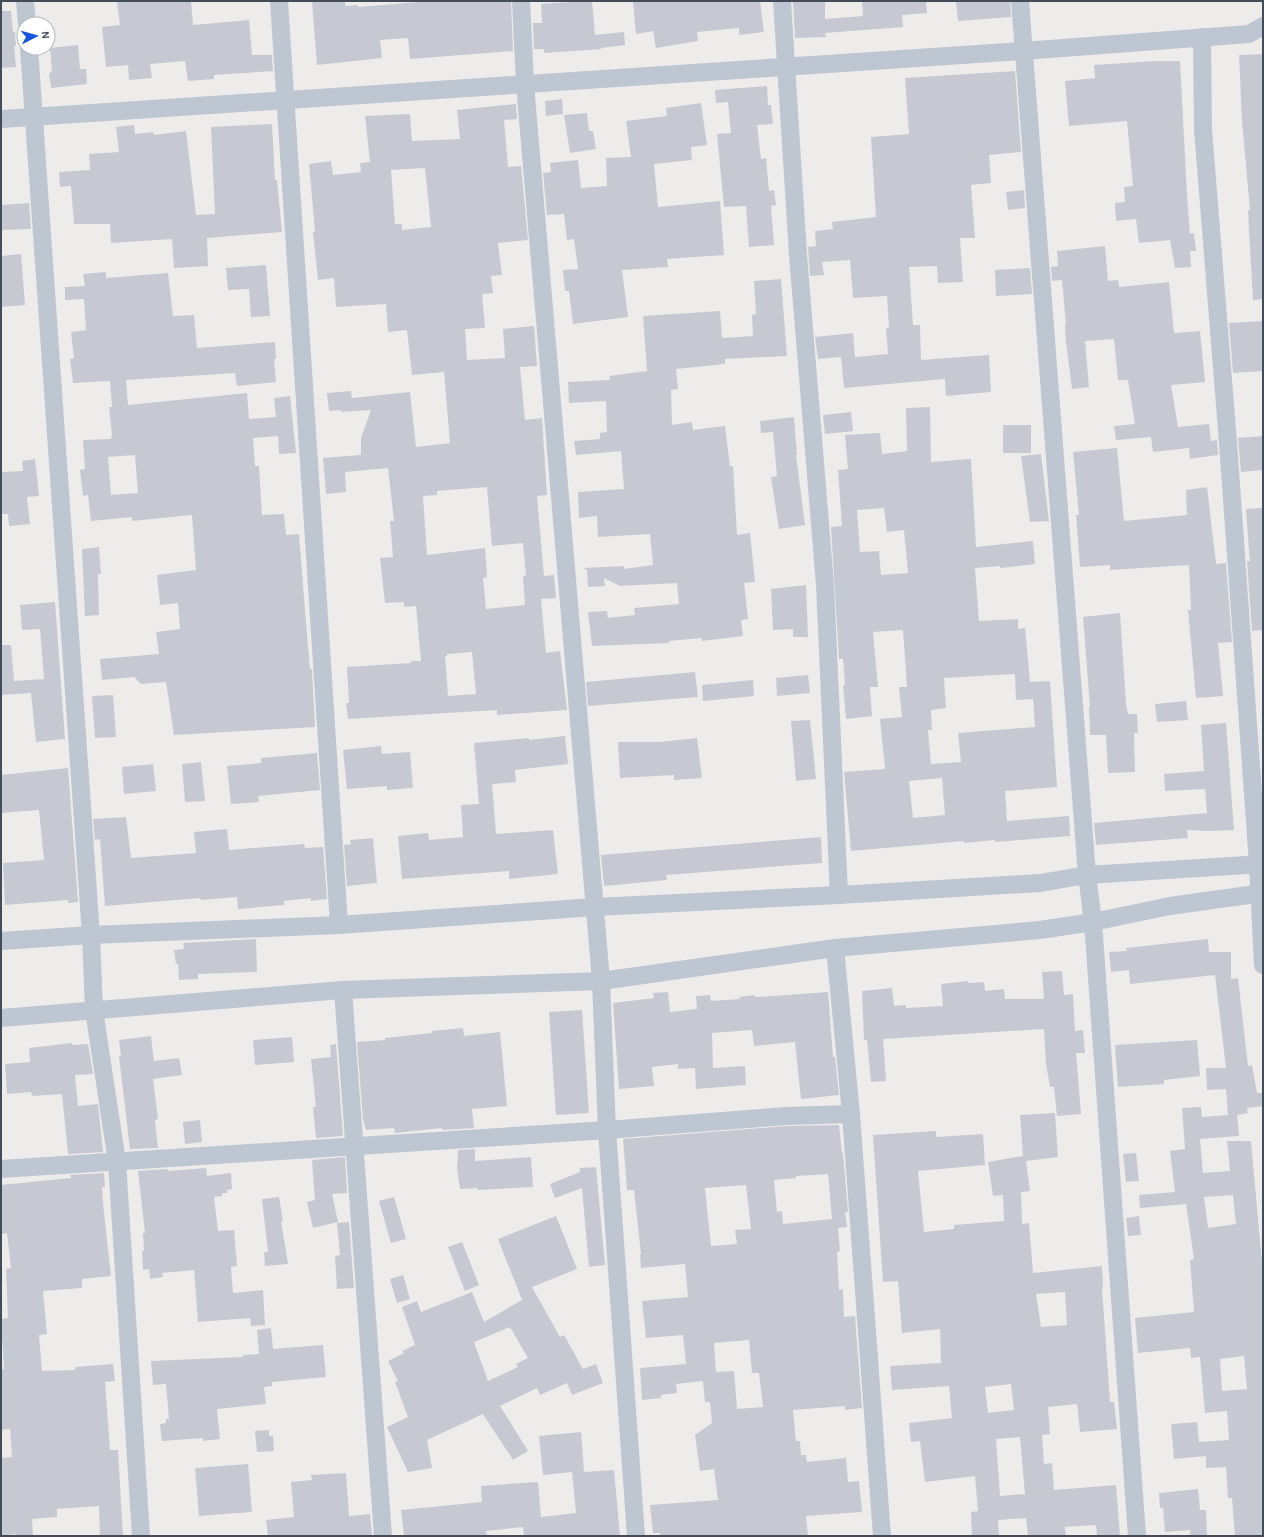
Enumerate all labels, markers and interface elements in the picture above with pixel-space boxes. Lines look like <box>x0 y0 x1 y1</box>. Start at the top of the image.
north arrow <box>16 16 56 56</box>
text: N <box>39 30 52 40</box>

